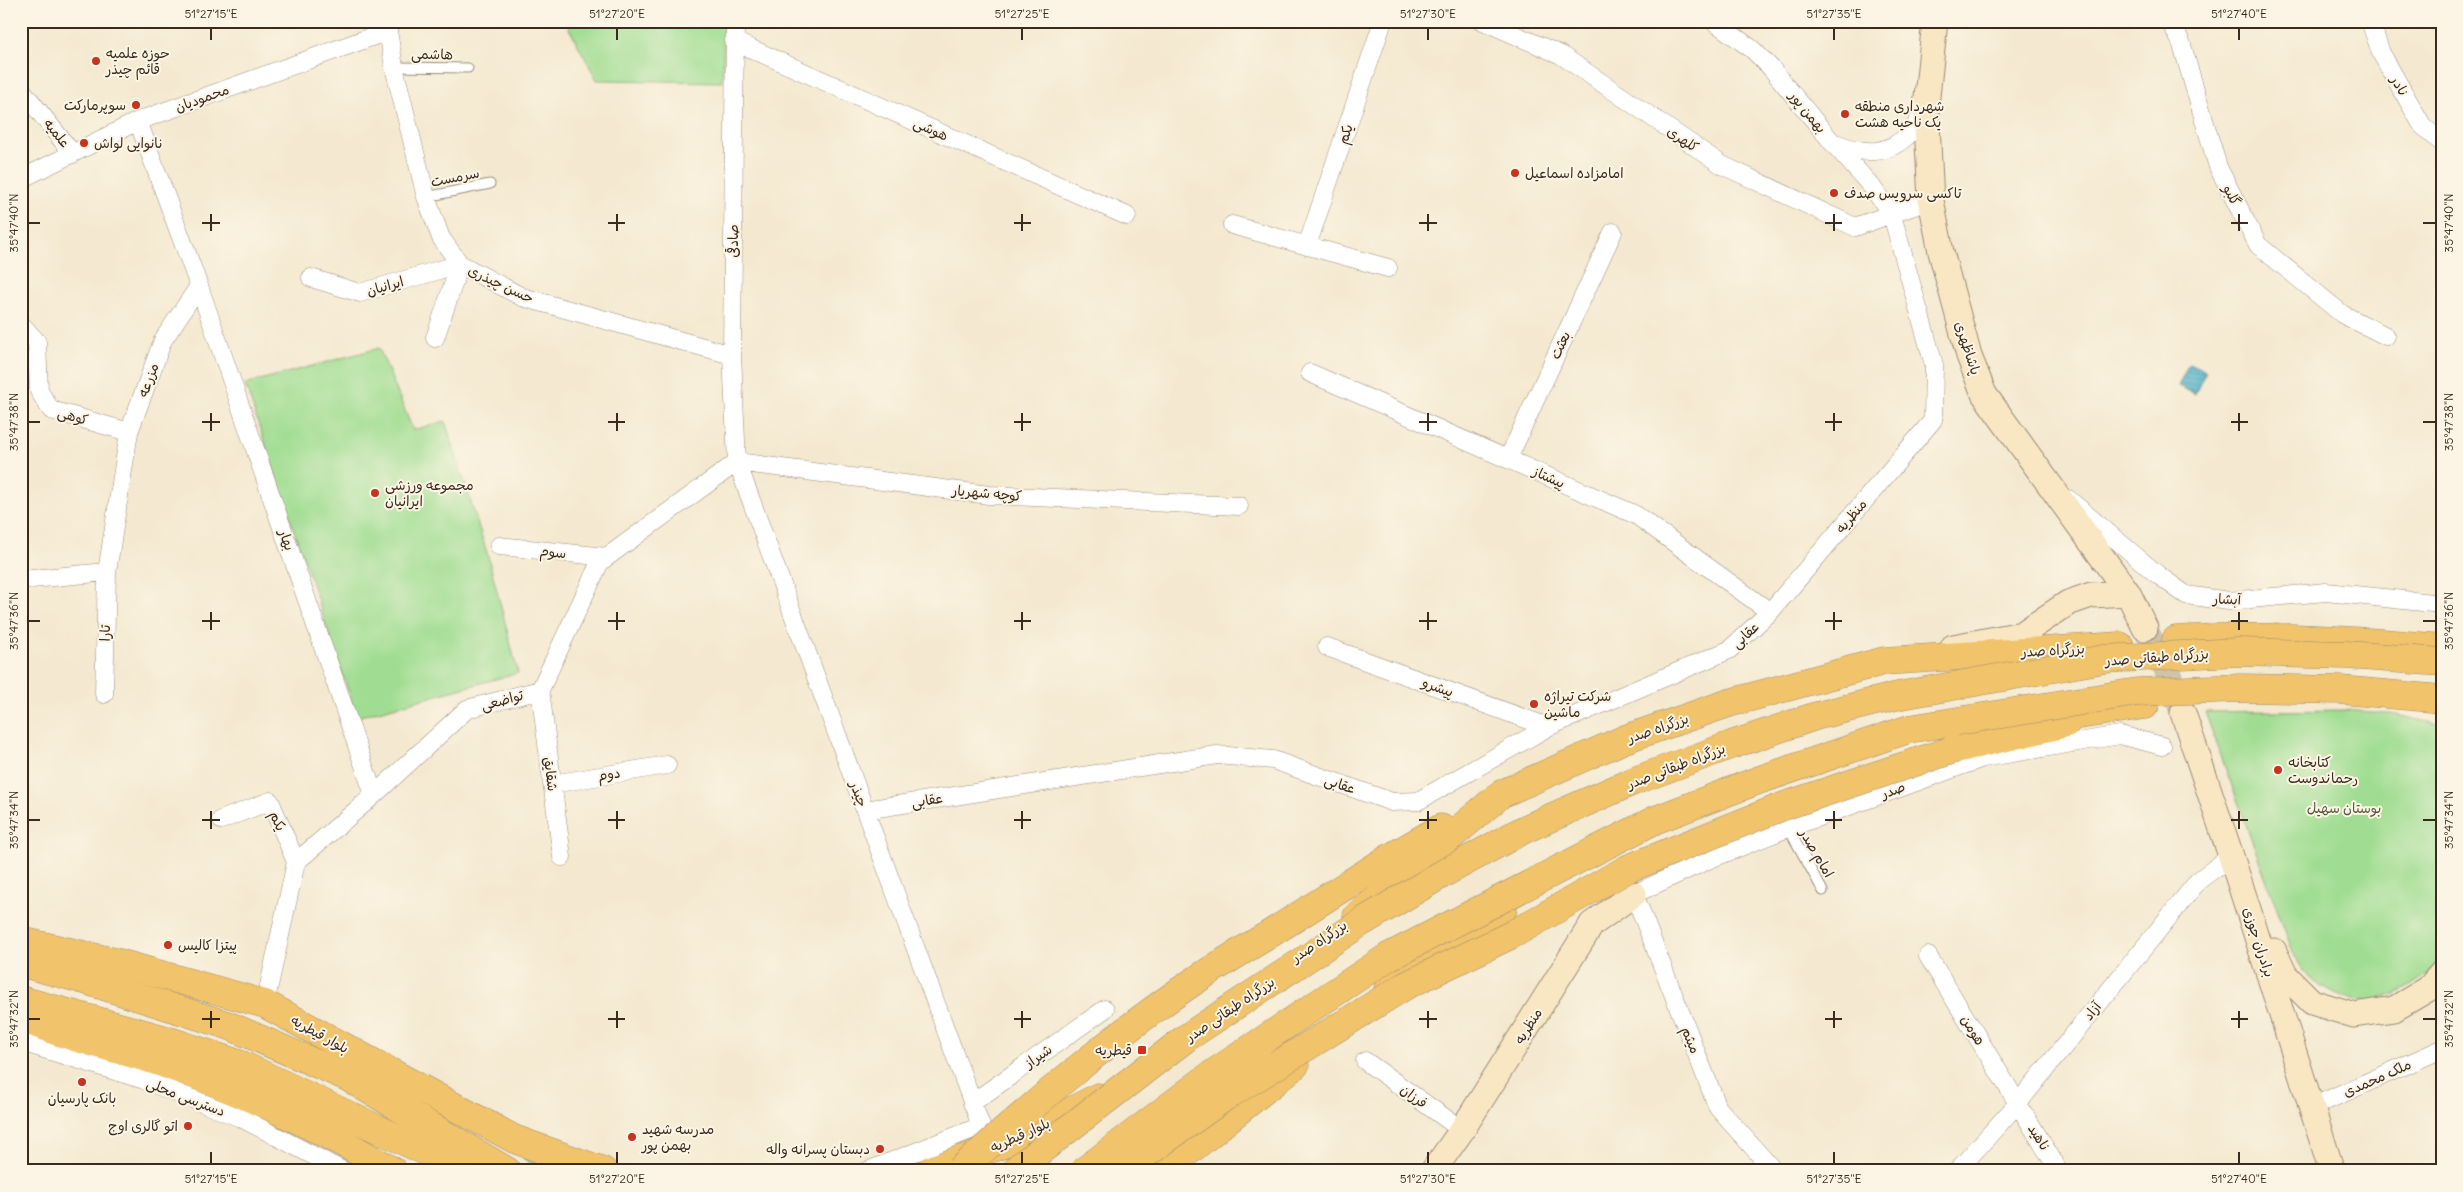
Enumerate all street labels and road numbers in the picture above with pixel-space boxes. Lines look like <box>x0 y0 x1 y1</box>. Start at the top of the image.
street label: هاشمی <box>411 45 453 63</box>
street label: نادر <box>2386 71 2413 100</box>
street label: محمودیان <box>173 80 231 116</box>
street label: بهمن پور <box>1784 86 1830 137</box>
street label: هوشی <box>911 113 951 145</box>
street label: علمیه <box>40 115 74 151</box>
street label: یکم <box>1333 122 1359 147</box>
street label: کلهری <box>1664 122 1702 156</box>
street label: سرمست <box>429 163 481 191</box>
street label: گلبو <box>2219 181 2245 209</box>
street label: صادقی <box>724 224 742 258</box>
street label: حسن چیذری <box>465 261 537 308</box>
street label: ایرانیان <box>364 272 406 300</box>
street label: پاشاظهری <box>1950 319 1985 377</box>
street label: بعثت <box>1546 328 1574 362</box>
street label: مزرعه <box>134 361 162 399</box>
street label: کوهی <box>56 403 90 429</box>
street label: پیشتاز <box>1529 462 1568 493</box>
street label: کوچه شهریار <box>950 481 1023 506</box>
street label: منظریه <box>1832 495 1870 537</box>
street label: بهار <box>275 526 299 553</box>
street label: سوم <box>539 542 567 565</box>
street label: آبشار <box>2212 589 2242 609</box>
street label: عقابی <box>1727 618 1763 652</box>
street label: تارا <box>96 624 114 641</box>
street label: بزرگراه صدر <box>2020 639 2085 661</box>
street label: بزرگراه طبقاتی صدر <box>2104 644 2209 670</box>
street label: پیشرو <box>1419 673 1456 702</box>
street label: تواضعی <box>479 685 526 714</box>
street label: بزرگراه صدر <box>1624 709 1691 747</box>
street label: بزرگراه طبقاتی صدر <box>1623 739 1728 793</box>
street label: شقایق <box>540 756 562 792</box>
street label: دوم <box>596 763 622 787</box>
street label: عقابی <box>1322 770 1358 798</box>
street label: صدر <box>1878 777 1908 803</box>
street label: چیذر <box>845 778 872 810</box>
street label: عقابی <box>910 789 944 811</box>
street label: یکم <box>264 808 290 834</box>
street label: امام صدر <box>1794 824 1838 882</box>
street label: برادران جوزی <box>2239 905 2279 979</box>
street label: بزرگراه صدر <box>1287 916 1350 967</box>
street label: بزرگراه طبقاتی صدر <box>1181 973 1278 1046</box>
street label: آزاد <box>2079 998 2105 1024</box>
street label: منظریه <box>1510 1005 1546 1047</box>
street label: بلوار قیطریه <box>288 1011 352 1057</box>
street label: هومن <box>1957 1012 1989 1048</box>
street label: میثم <box>1676 1024 1704 1057</box>
street label: شیراز <box>1020 1040 1055 1072</box>
street label: ملک محمدی <box>2340 1055 2414 1101</box>
street label: دسترسی محلی <box>144 1074 228 1120</box>
street label: فرزان <box>1397 1080 1431 1112</box>
street label: بلوار قیطریه <box>987 1114 1053 1156</box>
street label: ناهید <box>2024 1121 2054 1153</box>

